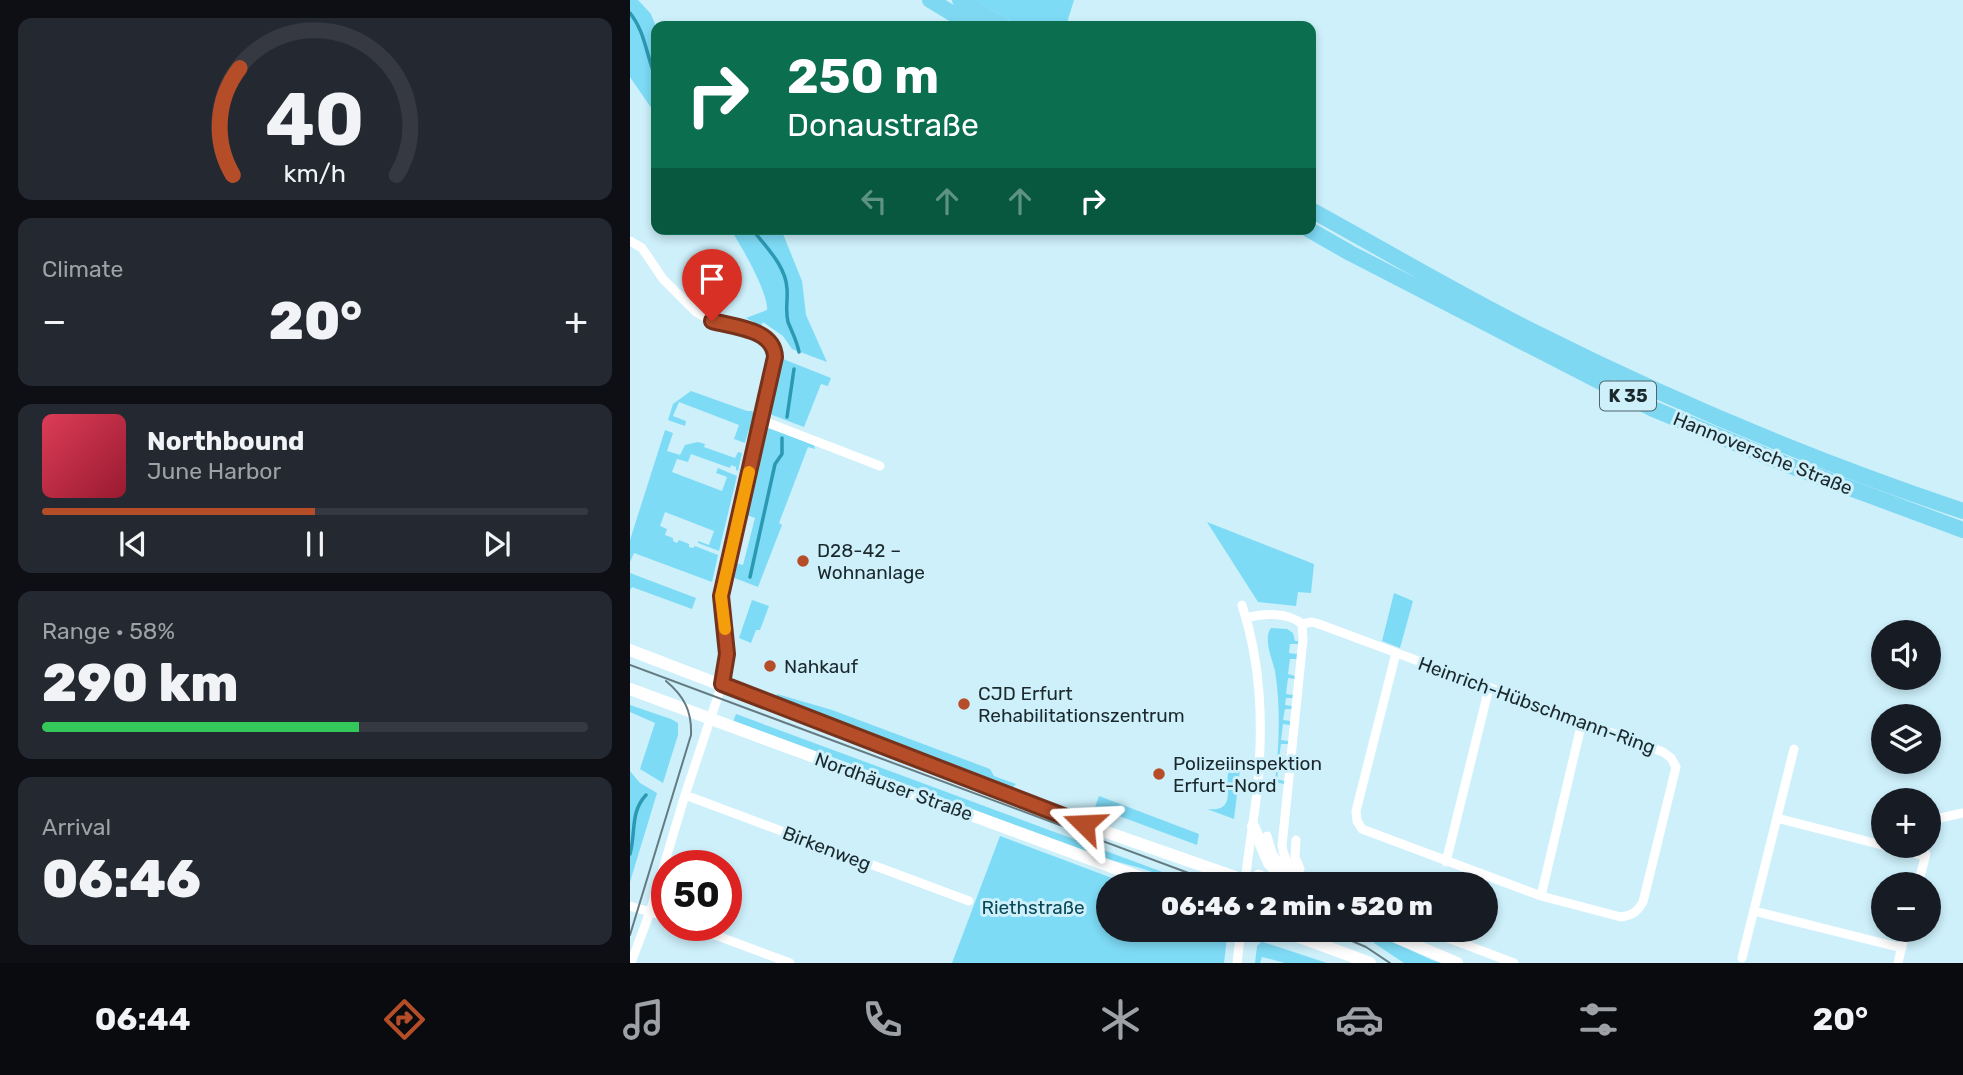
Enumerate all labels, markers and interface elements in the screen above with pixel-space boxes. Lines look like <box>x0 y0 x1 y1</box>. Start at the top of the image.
text: 250 m <box>787 47 939 105</box>
icon: right <box>672 49 763 140</box>
text: 40 <box>265 77 365 163</box>
text: Donaustraße <box>787 106 979 144</box>
text: km/h <box>284 159 346 188</box>
icon: left <box>855 182 893 220</box>
icon: ahead <box>928 182 966 220</box>
icon: ahead <box>1001 182 1039 220</box>
icon: right <box>1074 182 1112 220</box>
pin <box>682 249 742 321</box>
text: Climate <box>42 255 123 283</box>
icon: arrive <box>693 260 731 298</box>
text: 20° <box>269 290 362 352</box>
text: − <box>42 298 67 344</box>
text: + <box>564 298 588 344</box>
road number: K 35 <box>1600 382 1656 410</box>
street label: Hannoversche Straße <box>1670 407 1856 500</box>
text: Northbound <box>147 426 305 457</box>
text: June Harbor <box>147 457 281 485</box>
icon: previous <box>114 525 152 563</box>
icon: pause <box>296 525 334 563</box>
icon: next <box>478 525 516 563</box>
place label: D28-42 – Wohnanlage <box>817 539 925 584</box>
marker: D28-42 – Wohnanlage <box>795 553 811 569</box>
text: Range · 58% <box>42 617 175 645</box>
map controls <box>1871 620 1941 942</box>
button: sound <box>1871 620 1941 690</box>
text: 290 km <box>42 652 239 714</box>
street label: Heinrich-Hübschmann-Ring <box>1415 652 1659 759</box>
place label: Nahkauf <box>784 655 859 678</box>
marker: Nahkauf <box>762 658 778 674</box>
place label: CJD Erfurt Rehabilitationszentrum <box>978 682 1185 727</box>
marker: CJD Erfurt Rehabilitationszentrum <box>956 696 972 712</box>
button: layers <box>1871 704 1941 774</box>
street label: Nordhäuser Straße <box>812 747 976 826</box>
place label: Polizeiinspektion Erfurt-Nord <box>1173 752 1322 797</box>
marker: Polizeiinspektion Erfurt-Nord <box>1151 766 1167 782</box>
position arrow <box>1047 787 1121 861</box>
button: + <box>1871 788 1941 858</box>
text: Arrival <box>42 813 111 841</box>
street label: Birkenweg <box>779 821 874 876</box>
text: 06:46 <box>42 848 201 910</box>
speed limit sign: 50 <box>651 850 742 941</box>
button: − <box>1871 872 1941 942</box>
text: 06:46 · 2 min · 520 m <box>1161 891 1433 922</box>
park label: Riethstraße <box>981 896 1085 919</box>
icon: directions <box>380 995 429 1044</box>
icon: music <box>619 995 668 1044</box>
icon: phone <box>858 995 907 1044</box>
icon: climate <box>1096 995 1145 1044</box>
icon: car <box>1335 995 1384 1044</box>
icon: filters <box>1574 995 1623 1044</box>
text: 06:44 <box>95 1000 191 1038</box>
text: 20° <box>1812 1000 1868 1038</box>

